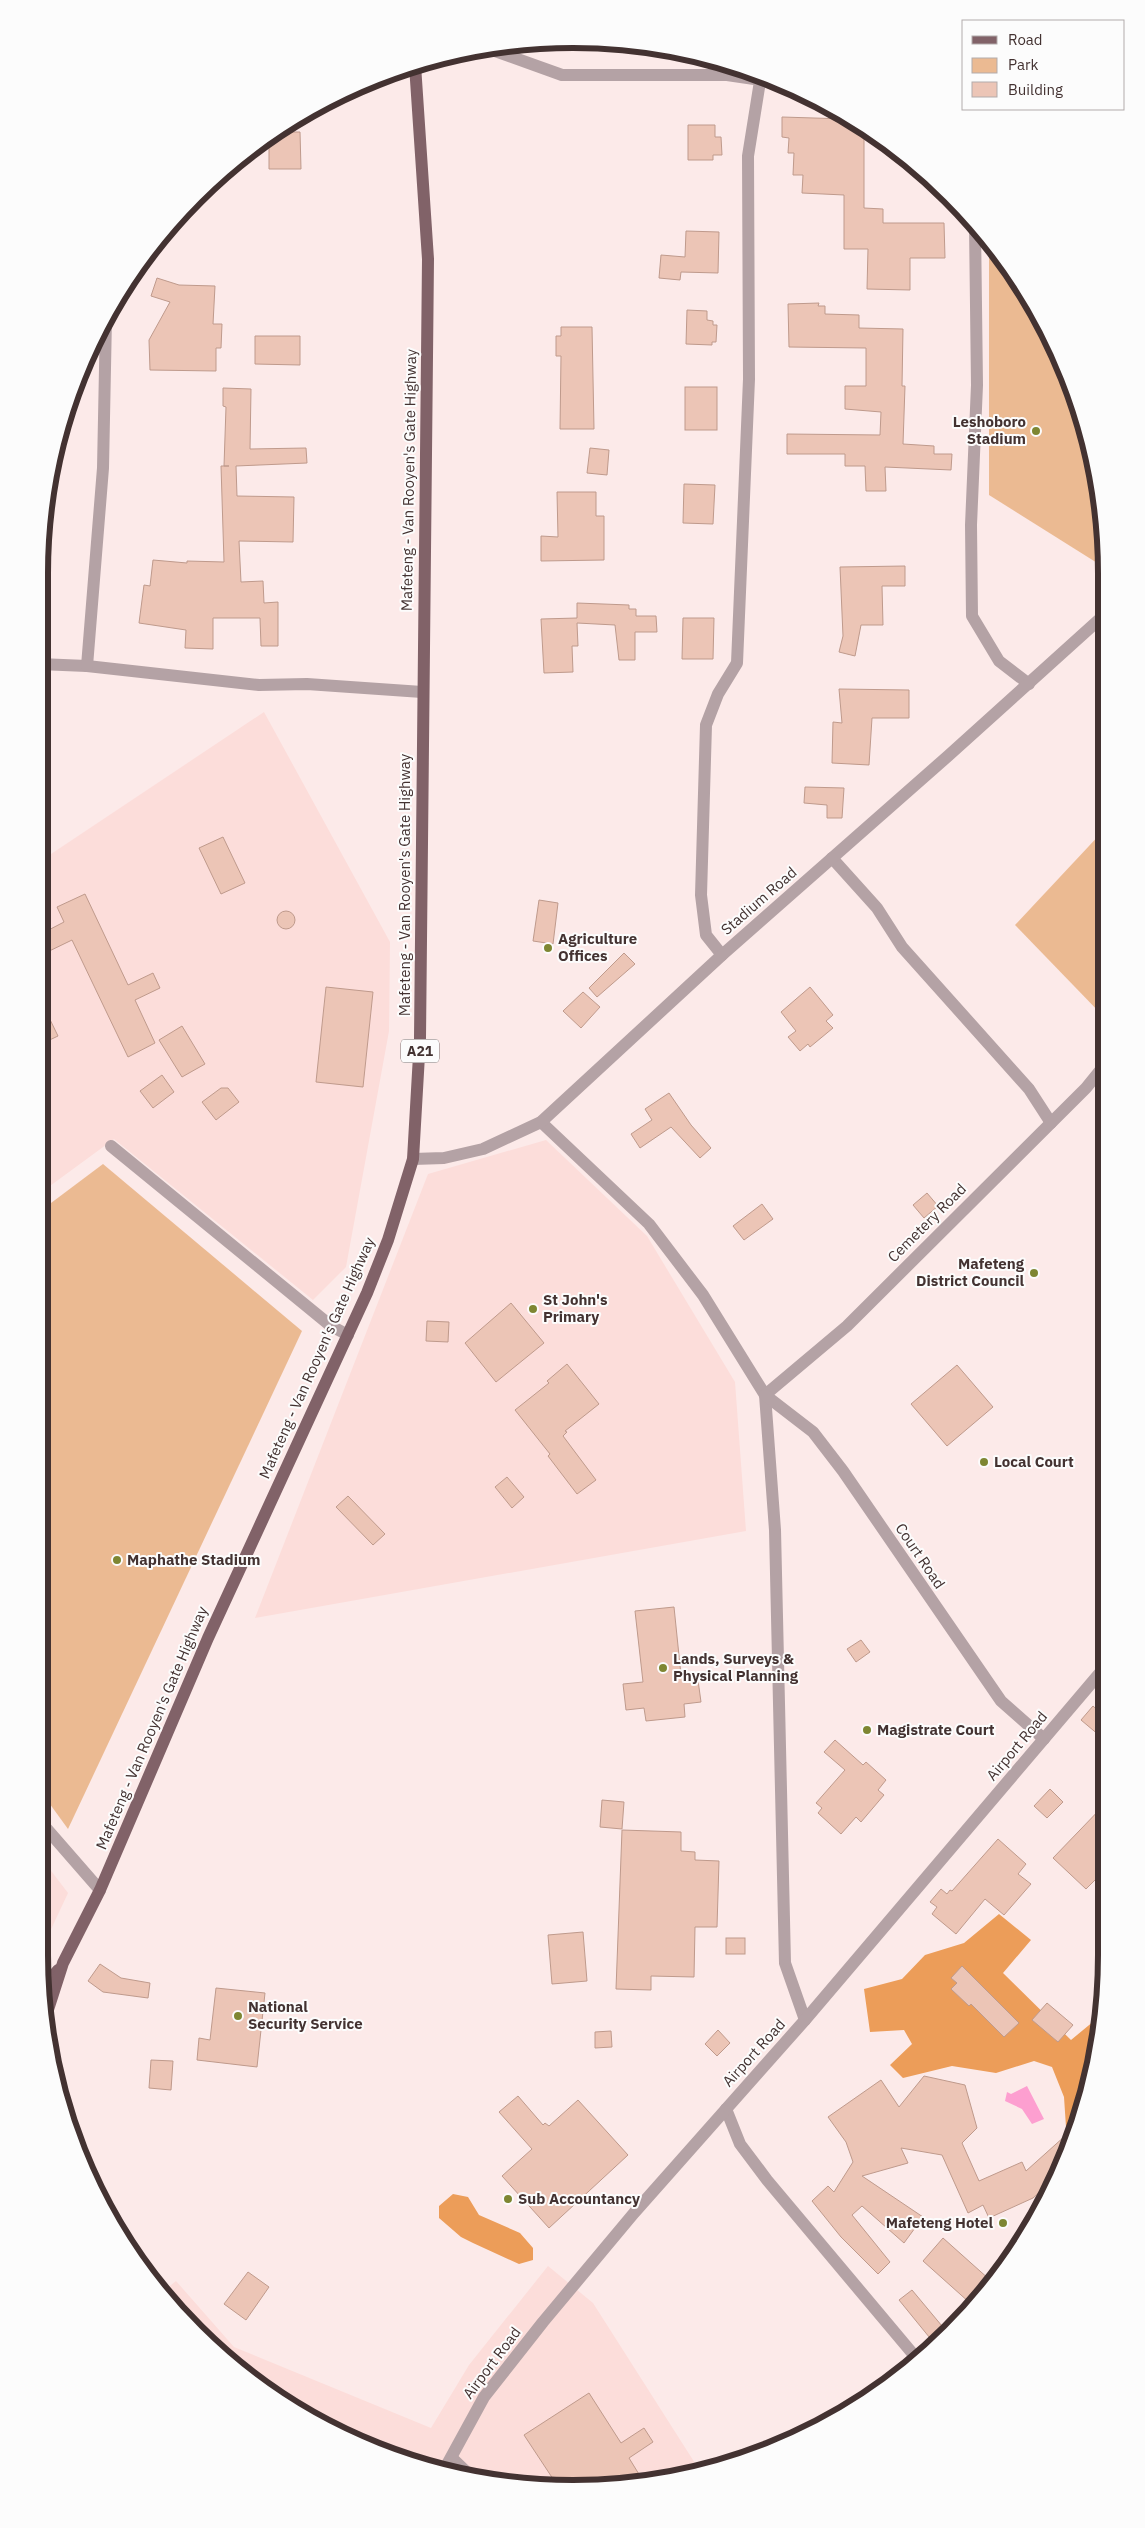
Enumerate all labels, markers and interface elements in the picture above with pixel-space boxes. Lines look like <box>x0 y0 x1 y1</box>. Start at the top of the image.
legend <box>962 20 1125 110</box>
text: Road <box>1008 30 1043 49</box>
text: Park <box>1008 55 1038 74</box>
text: Building <box>1008 80 1063 99</box>
street label: Mafeteng - Van Rooyen's Gate Highway <box>397 348 420 611</box>
place label: Leshoboro Stadium <box>953 412 1026 448</box>
marker: Leshoboro Stadium <box>1030 425 1042 437</box>
street label: Mafeteng - Van Rooyen's Gate Highway <box>395 753 414 1016</box>
street label: Stadium Road <box>717 863 800 939</box>
place label: Agriculture Offices <box>558 929 637 965</box>
marker: Agriculture Offices <box>542 942 554 954</box>
road number: A21 <box>401 1040 439 1062</box>
street label: Cemetery Road <box>883 1179 970 1266</box>
street label: Mafeteng - Van Rooyen's Gate Highway <box>255 1234 379 1482</box>
place label: Mafeteng District Council <box>916 1254 1025 1290</box>
marker: Mafeteng District Council <box>1028 1267 1040 1279</box>
place label: St John's Primary <box>543 1290 608 1326</box>
marker: St John's Primary <box>527 1303 539 1315</box>
place label: Local Court <box>994 1452 1074 1471</box>
marker: Local Court <box>978 1456 990 1468</box>
street label: Court Road <box>892 1519 949 1592</box>
place label: Maphathe Stadium <box>127 1550 260 1569</box>
marker: Maphathe Stadium <box>111 1554 123 1566</box>
street label: Mafeteng - Van Rooyen's Gate Highway <box>92 1603 212 1852</box>
place label: Lands, Surveys & Physical Planning <box>673 1649 799 1685</box>
marker: Lands, Surveys & Physical Planning <box>657 1662 669 1674</box>
street label: Airport Road <box>982 1707 1051 1784</box>
place label: Magistrate Court <box>877 1720 995 1739</box>
marker: Magistrate Court <box>861 1724 873 1736</box>
place label: National Security Service <box>248 1997 363 2033</box>
marker: National Security Service <box>232 2010 244 2022</box>
street label: Airport Road <box>718 2015 789 2091</box>
place label: Sub Accountancy <box>518 2189 640 2208</box>
marker: Sub Accountancy <box>502 2193 514 2205</box>
place label: Mafeteng Hotel <box>886 2213 993 2232</box>
marker: Mafeteng Hotel <box>997 2217 1009 2229</box>
street label: Airport Road <box>458 2323 525 2402</box>

